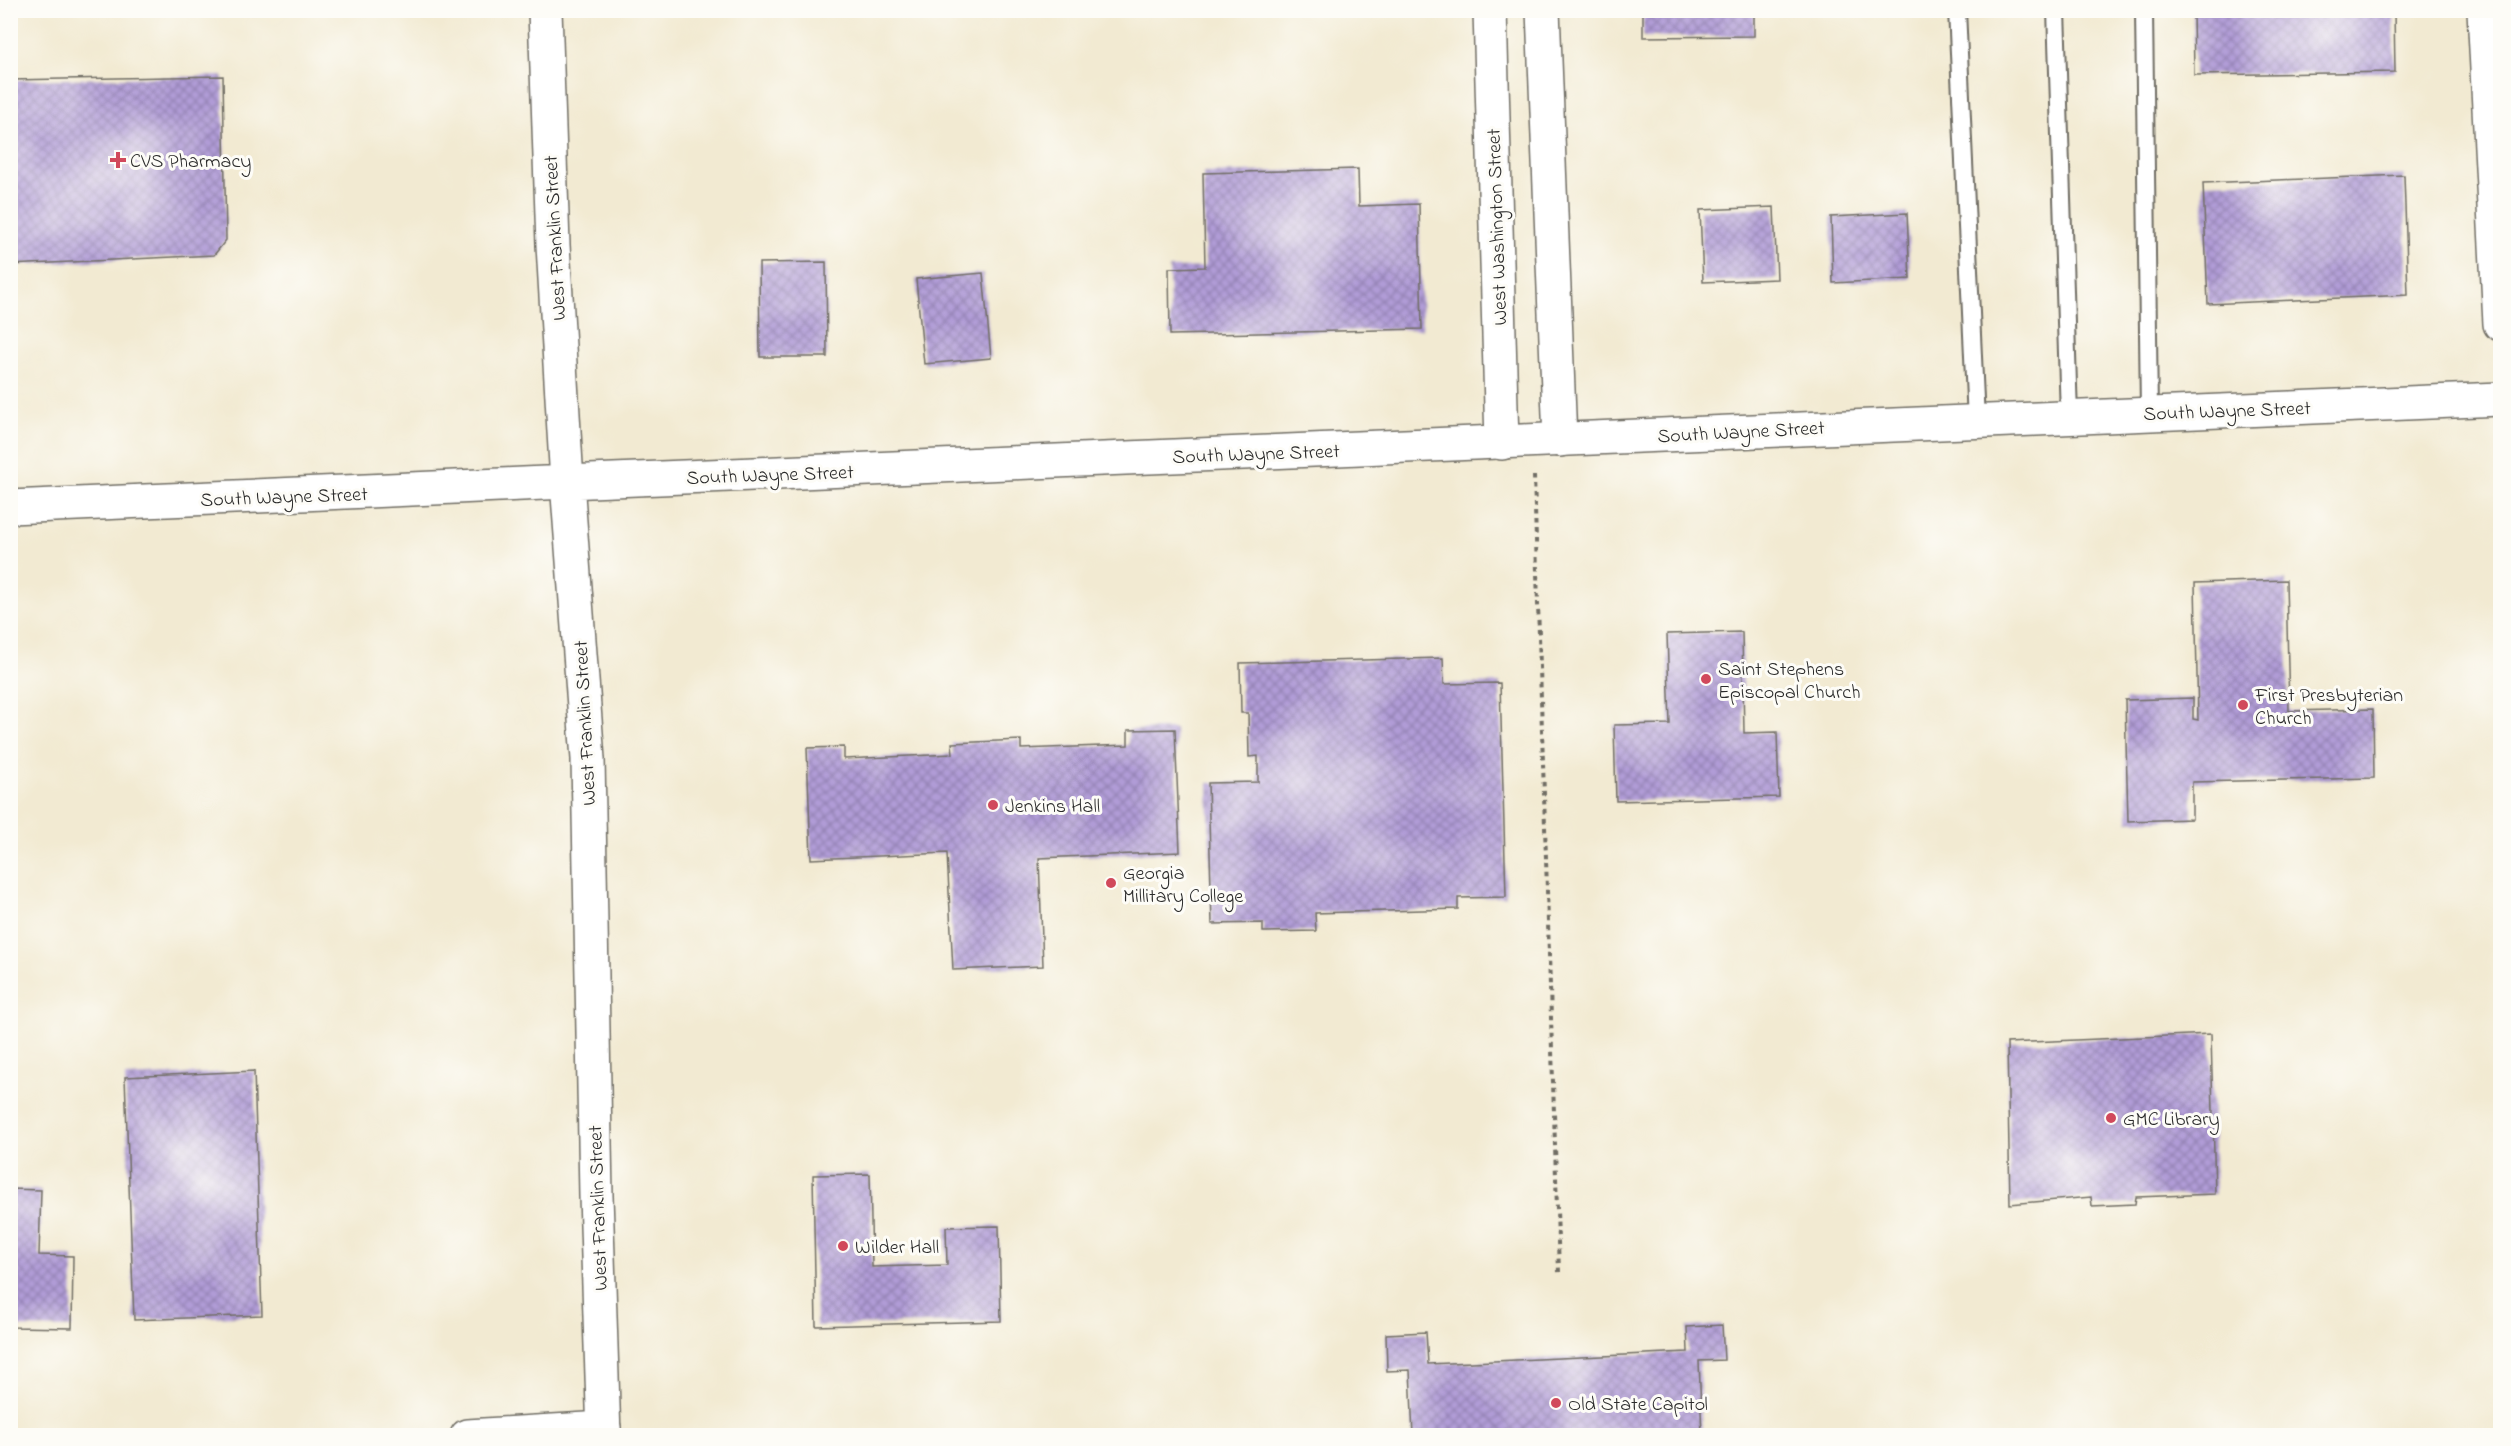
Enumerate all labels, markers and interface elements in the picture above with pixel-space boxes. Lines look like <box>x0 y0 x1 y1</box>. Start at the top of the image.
street label: West Washington Street <box>1481 128 1517 326</box>
place label: CVS Pharmacy <box>130 148 251 177</box>
marker: CVS Pharmacy <box>111 153 125 167</box>
street label: West Franklin Street <box>538 154 575 321</box>
street label: South Wayne Street <box>2143 395 2312 430</box>
street label: South Wayne Street <box>1657 415 1826 452</box>
street label: South Wayne Street <box>1172 438 1341 473</box>
street label: South Wayne Street <box>686 459 855 494</box>
street label: South Wayne Street <box>200 481 369 516</box>
street label: West Franklin Street <box>568 639 605 806</box>
place label: Saint Stephens Episcopal Church <box>1718 656 1861 708</box>
marker: Saint Stephens Episcopal Church <box>1699 672 1713 686</box>
place label: First Presbyterian Church <box>2254 682 2403 734</box>
marker: First Presbyterian Church <box>2236 698 2250 712</box>
place label: Jenkins Hall <box>1005 793 1100 822</box>
marker: Jenkins Hall <box>986 798 1000 812</box>
place label: Georgia Millitary College <box>1123 860 1243 913</box>
marker: Georgia Millitary College <box>1104 876 1118 890</box>
place label: GMC Library <box>2123 1106 2220 1135</box>
marker: GMC Library <box>2104 1111 2118 1125</box>
street label: West Franklin Street <box>582 1124 617 1291</box>
place label: Wilder Hall <box>855 1234 939 1263</box>
marker: Wilder Hall <box>836 1239 850 1253</box>
place label: Old State Capitol <box>1568 1391 1708 1420</box>
marker: Old State Capitol <box>1549 1396 1563 1410</box>

